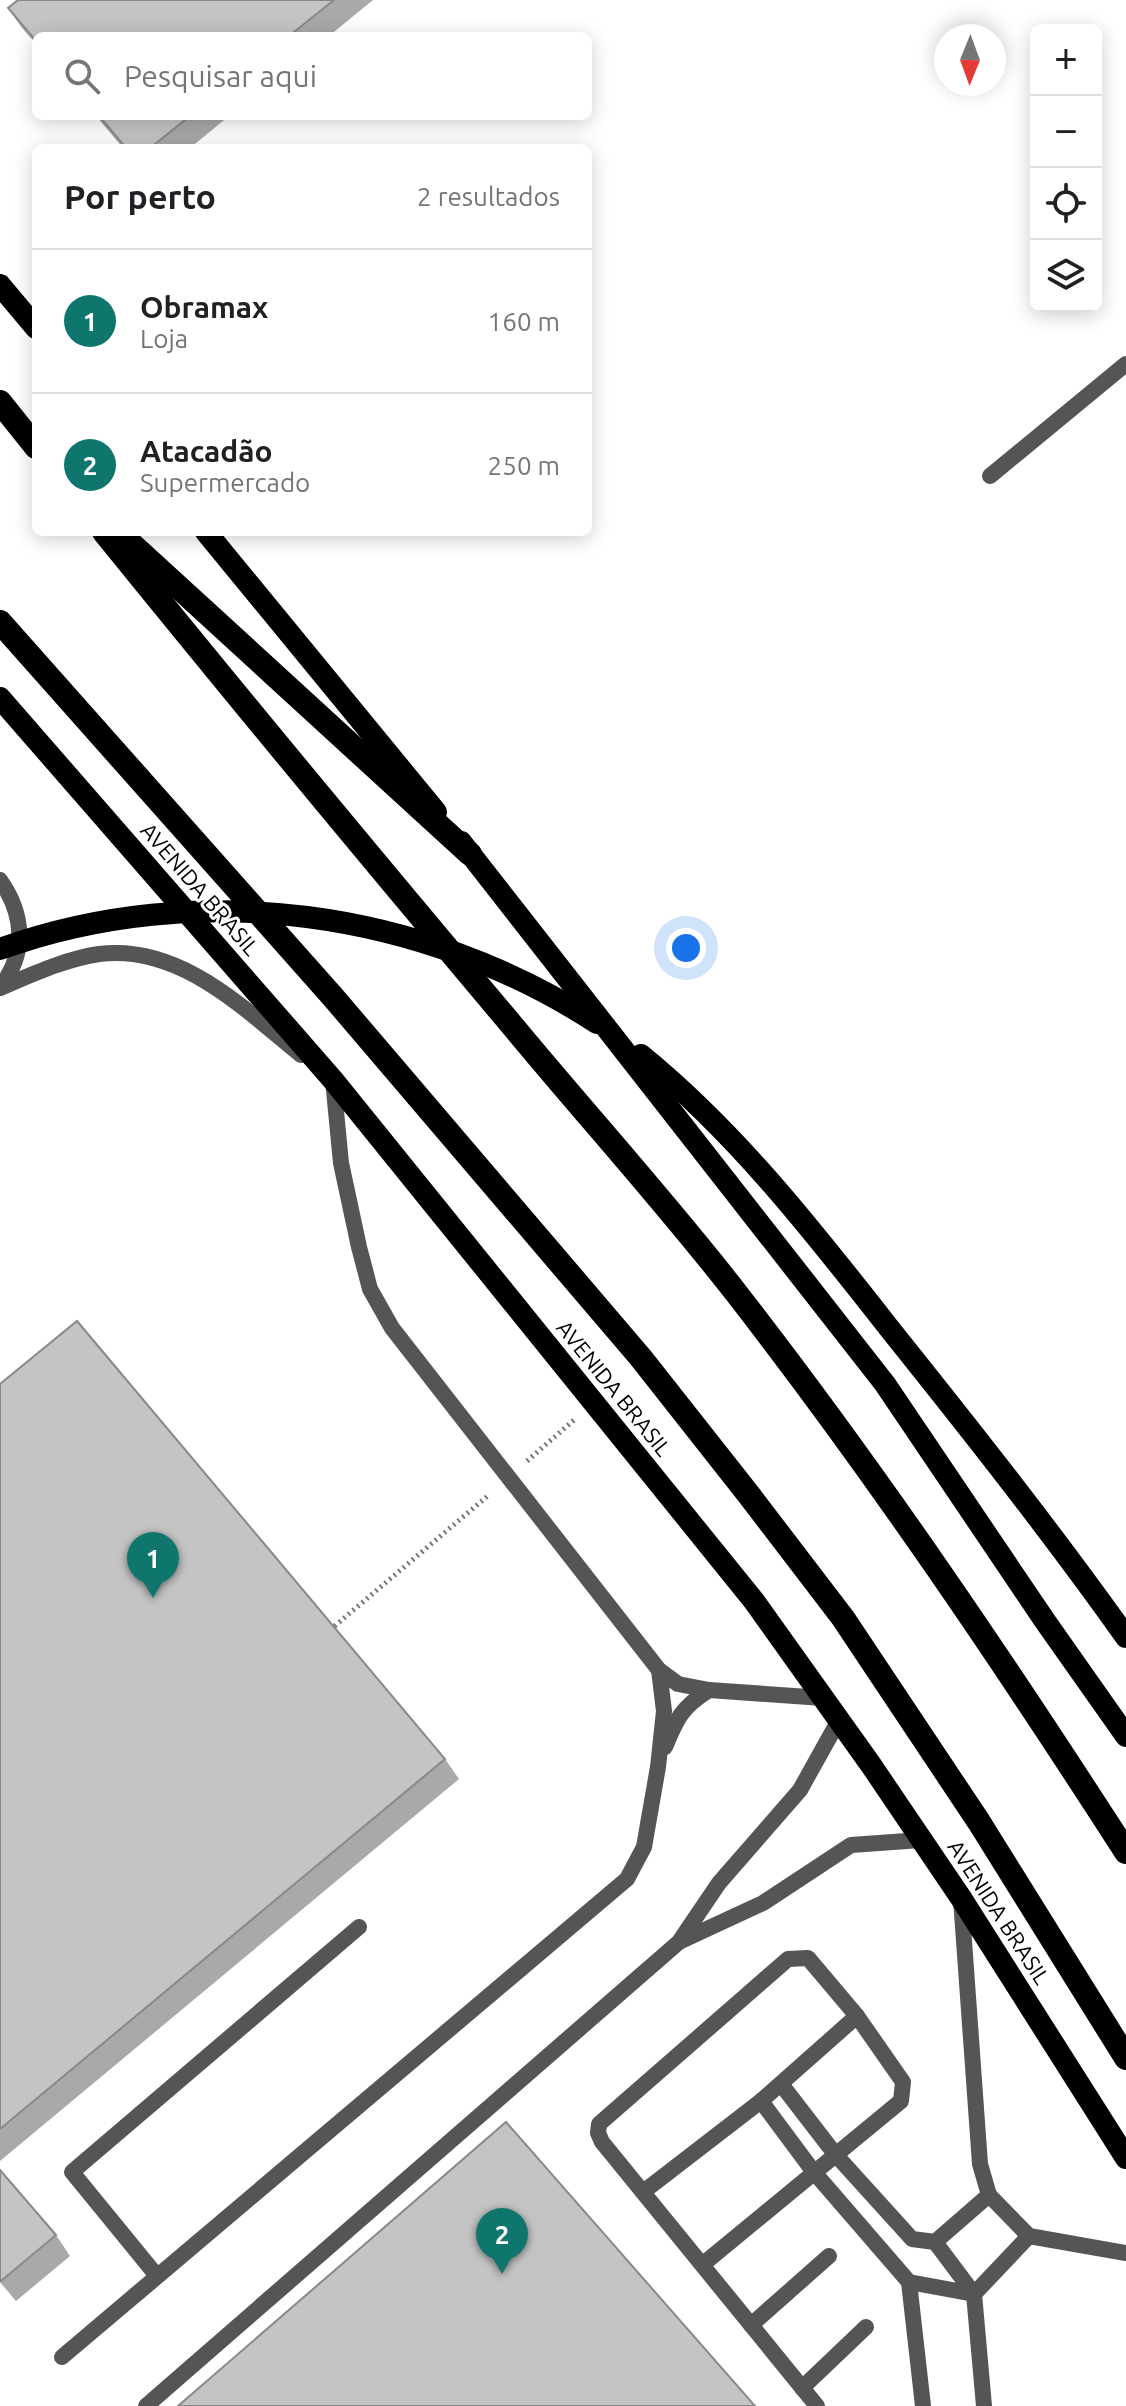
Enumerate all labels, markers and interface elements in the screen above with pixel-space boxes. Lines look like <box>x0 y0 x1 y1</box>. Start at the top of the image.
north arrow <box>934 24 1006 96</box>
map controls <box>1030 24 1102 312</box>
button: + <box>1030 24 1102 96</box>
search box <box>32 32 592 120</box>
icon: search <box>60 54 104 98</box>
text: Pesquisar aqui <box>124 59 317 93</box>
button: − <box>1030 96 1102 168</box>
button: locate <box>1030 168 1102 240</box>
text: Por perto <box>64 177 216 215</box>
text: 2 resultados <box>417 182 560 211</box>
button: layers <box>1030 240 1102 312</box>
text: Obramax <box>140 290 268 324</box>
text: 1 <box>83 307 97 336</box>
text: 160 m <box>488 307 560 336</box>
text: Loja <box>140 324 188 353</box>
text: Atacadão <box>140 434 273 468</box>
text: 2 <box>83 451 97 480</box>
text: 250 m <box>488 451 560 480</box>
text: Supermercado <box>140 468 310 497</box>
street label: AVENIDA BRASIL <box>136 818 265 960</box>
your location <box>666 928 706 968</box>
street label: AVENIDA BRASIL <box>552 1315 677 1460</box>
pin: 1 <box>127 1532 179 1598</box>
street label: AVENIDA BRASIL <box>944 1835 1055 1988</box>
pin: 2 <box>476 2208 528 2274</box>

